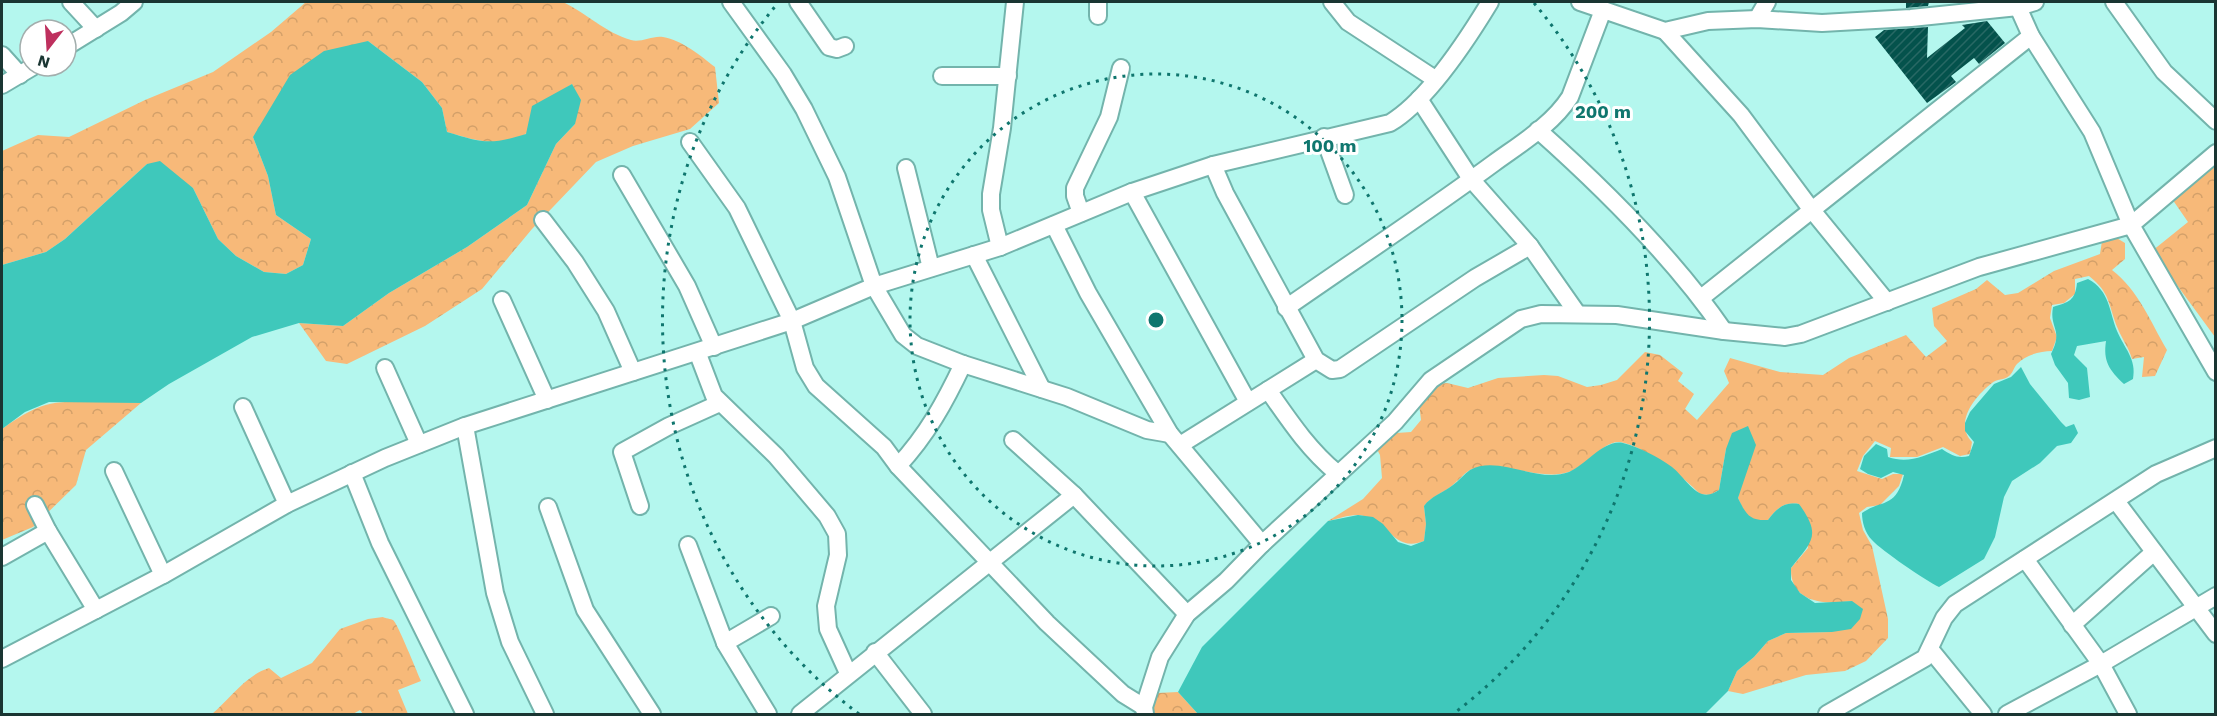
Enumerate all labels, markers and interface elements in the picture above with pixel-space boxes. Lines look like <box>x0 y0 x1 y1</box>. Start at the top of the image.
north arrow <box>18 18 78 78</box>
text: N <box>35 51 52 73</box>
text: 200 m <box>1575 101 1631 122</box>
text: 100 m <box>1303 135 1357 156</box>
centre of rings <box>1146 310 1166 330</box>

